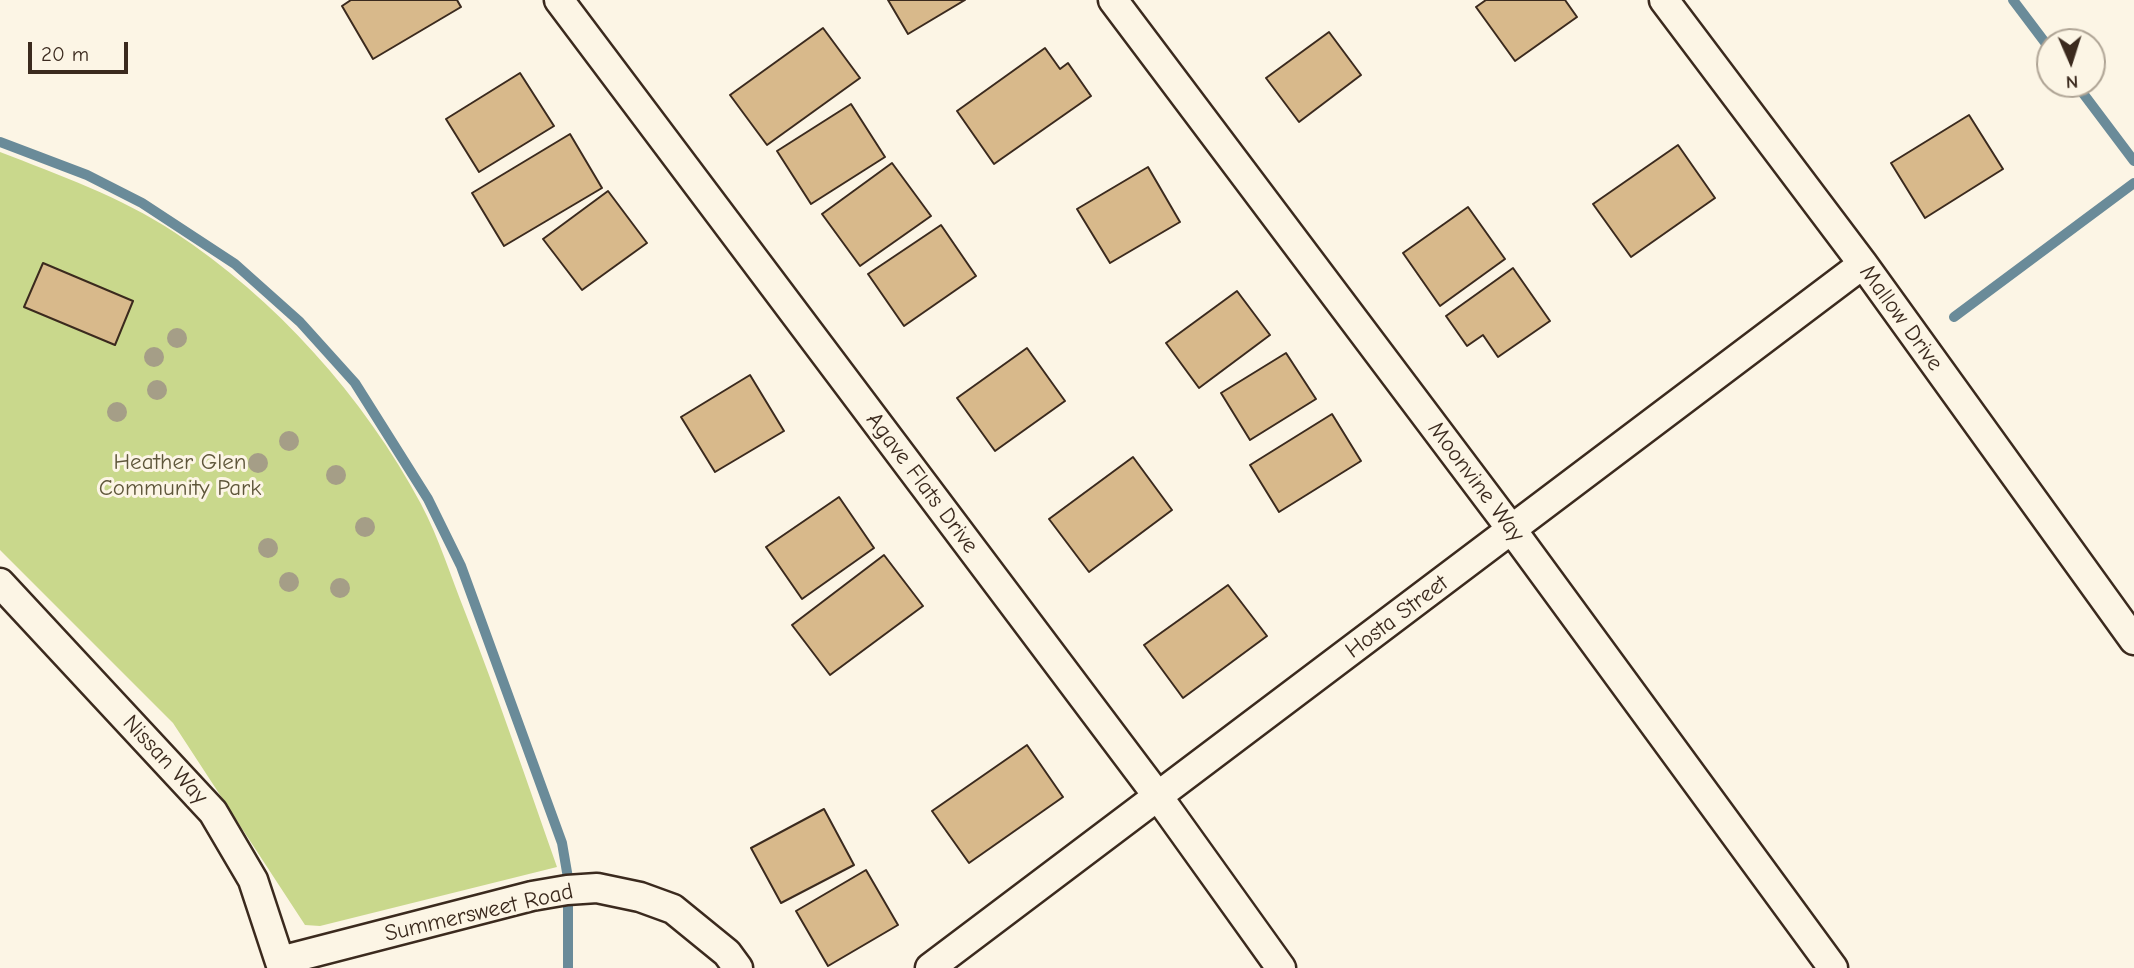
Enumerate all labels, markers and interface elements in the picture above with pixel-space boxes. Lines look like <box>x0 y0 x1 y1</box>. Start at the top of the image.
scale bar <box>32 28 131 72</box>
north arrow <box>2036 28 2106 98</box>
text: 20 m <box>41 42 89 66</box>
text: N <box>2065 71 2079 93</box>
street label: Mallow Drive <box>1853 260 1949 376</box>
street label: Agave Flats Drive <box>860 407 984 559</box>
street label: Moonvine Way <box>1422 416 1530 548</box>
park label: Heather Glen Community Park <box>99 448 261 502</box>
street label: Hosta Street <box>1340 569 1454 665</box>
street label: Nissan Way <box>117 710 213 810</box>
street label: Summersweet Road <box>382 878 576 948</box>

